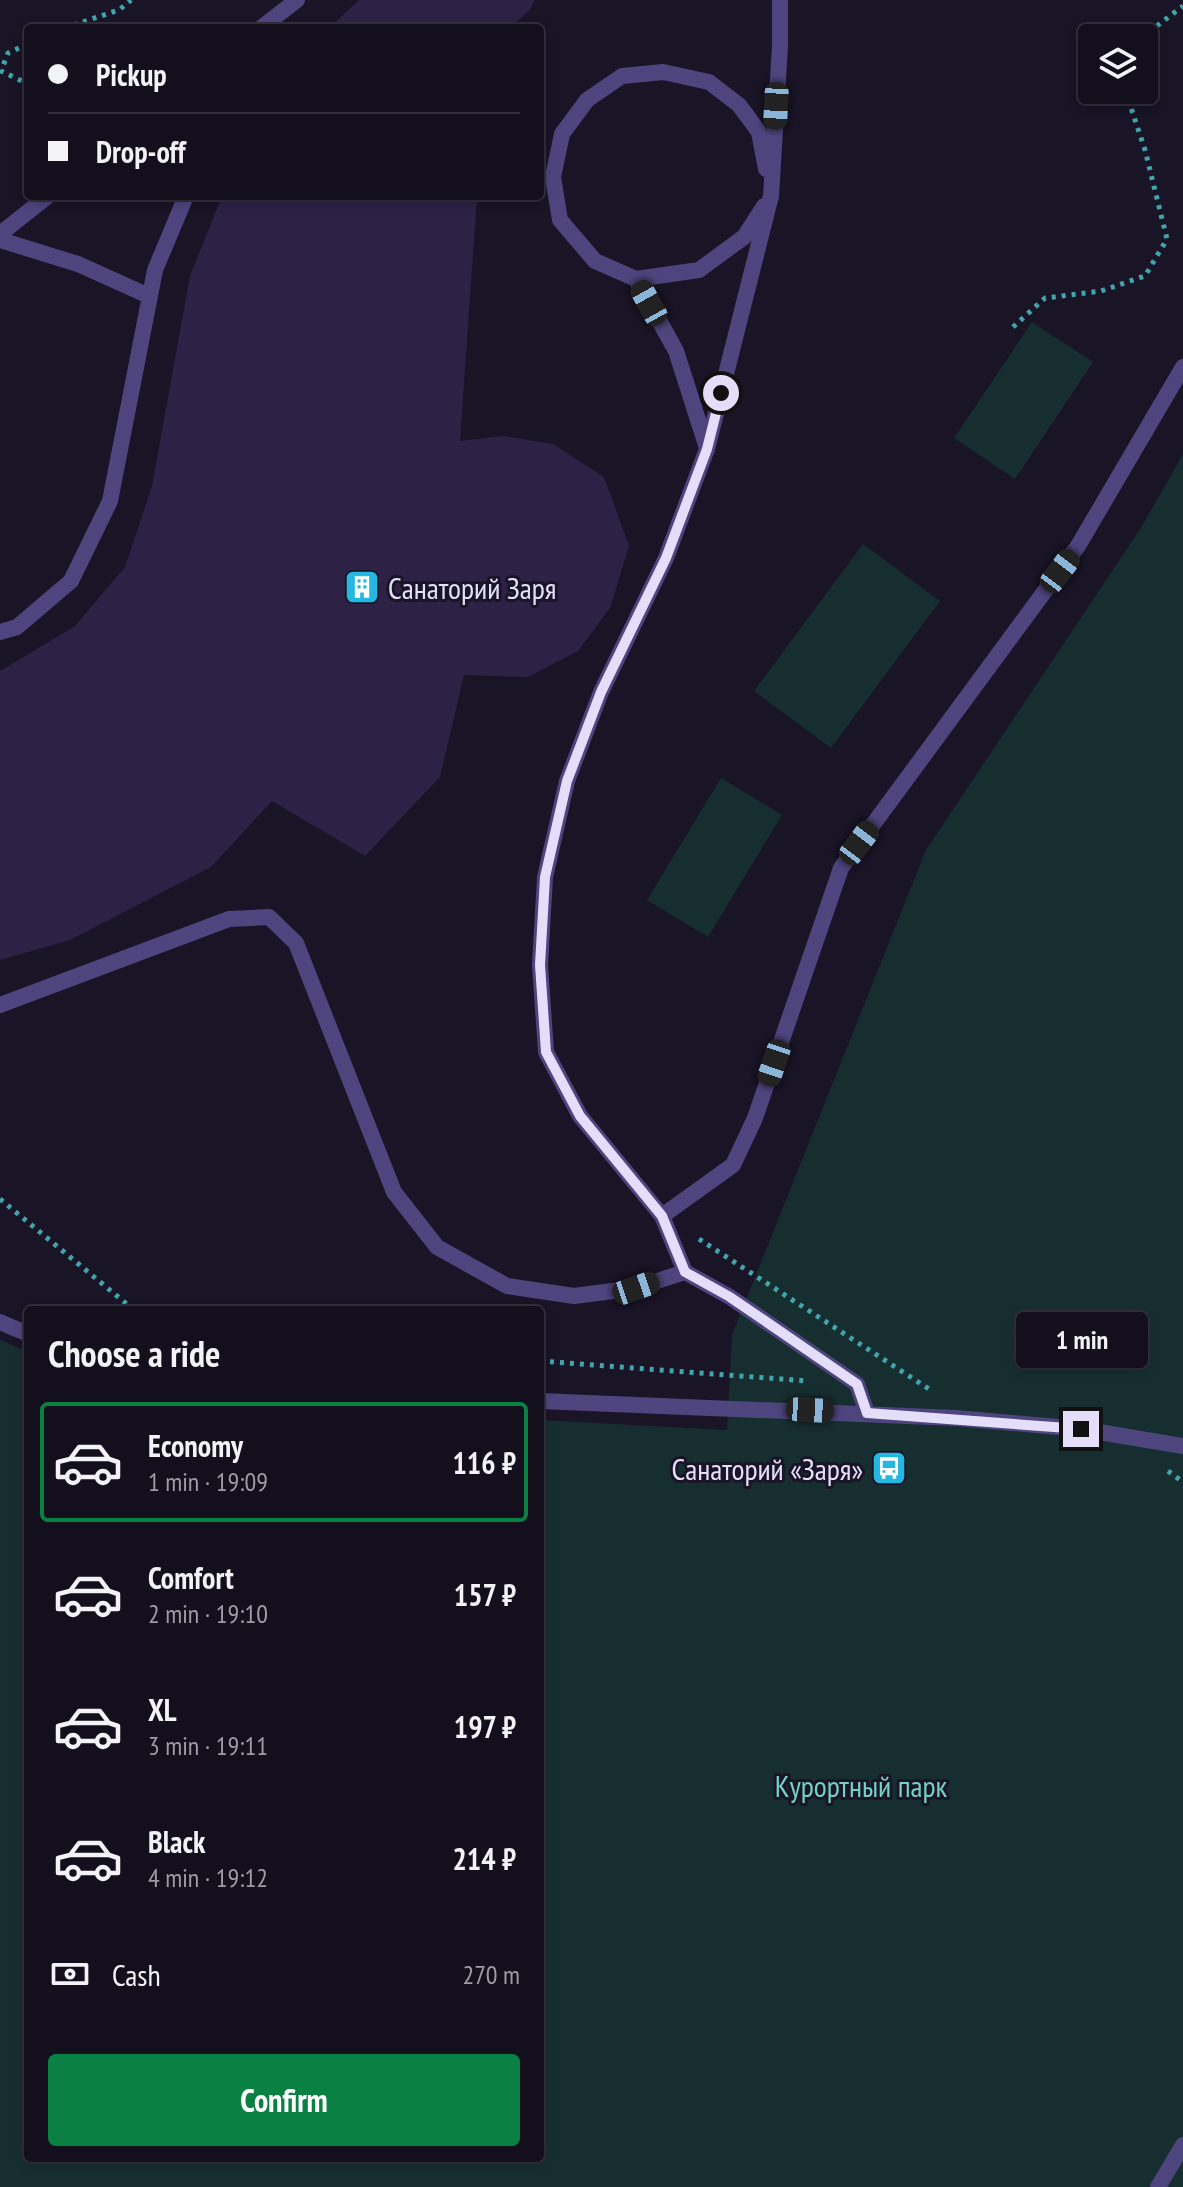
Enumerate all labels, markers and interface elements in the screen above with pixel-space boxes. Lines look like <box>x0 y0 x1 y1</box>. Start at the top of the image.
map controls <box>1078 24 1158 104</box>
button: layers <box>1078 24 1158 104</box>
text: Pickup <box>96 55 167 94</box>
car <box>763 81 789 131</box>
text: Drop-off <box>96 132 186 171</box>
car <box>627 276 671 330</box>
route start <box>703 375 739 411</box>
car <box>1036 545 1084 597</box>
building icon: Санаторий Заря <box>343 568 381 606</box>
place label: Санаторий Заря <box>388 568 556 607</box>
car <box>835 817 883 869</box>
car <box>755 1036 793 1090</box>
car <box>609 1269 663 1307</box>
callout: 1 min <box>1015 1313 1147 1369</box>
text: 1 min <box>1056 1323 1108 1356</box>
text: Choose a ride <box>48 1330 220 1377</box>
car <box>785 1397 835 1423</box>
route end <box>1063 1411 1099 1447</box>
icon: car <box>52 1426 124 1498</box>
text: Economy <box>148 1426 243 1465</box>
text: 116 ₽ <box>452 1443 516 1482</box>
place label: Санаторий «Заря» <box>671 1449 863 1488</box>
bus stop icon: Санаторий «Заря» <box>870 1449 908 1487</box>
text: 1 min · 19:09 <box>148 1465 268 1498</box>
icon: car <box>52 1558 124 1630</box>
text: Comfort <box>148 1558 234 1597</box>
text: 157 ₽ <box>454 1575 516 1614</box>
text: 2 min · 19:10 <box>148 1597 268 1630</box>
icon: car <box>52 1690 124 1762</box>
text: XL <box>148 1690 177 1729</box>
text: 197 ₽ <box>454 1707 516 1746</box>
text: 3 min · 19:11 <box>148 1729 268 1762</box>
park label: Курортный парк <box>775 1766 948 1805</box>
icon: car <box>52 1822 124 1894</box>
text: Black <box>148 1822 205 1861</box>
text: 214 ₽ <box>452 1839 516 1878</box>
text: 4 min · 19:12 <box>148 1861 268 1894</box>
icon: cash <box>48 1952 92 1996</box>
text: Cash <box>112 1955 161 1994</box>
text: 270 m <box>462 1958 520 1991</box>
button: Confirm <box>48 2054 520 2146</box>

